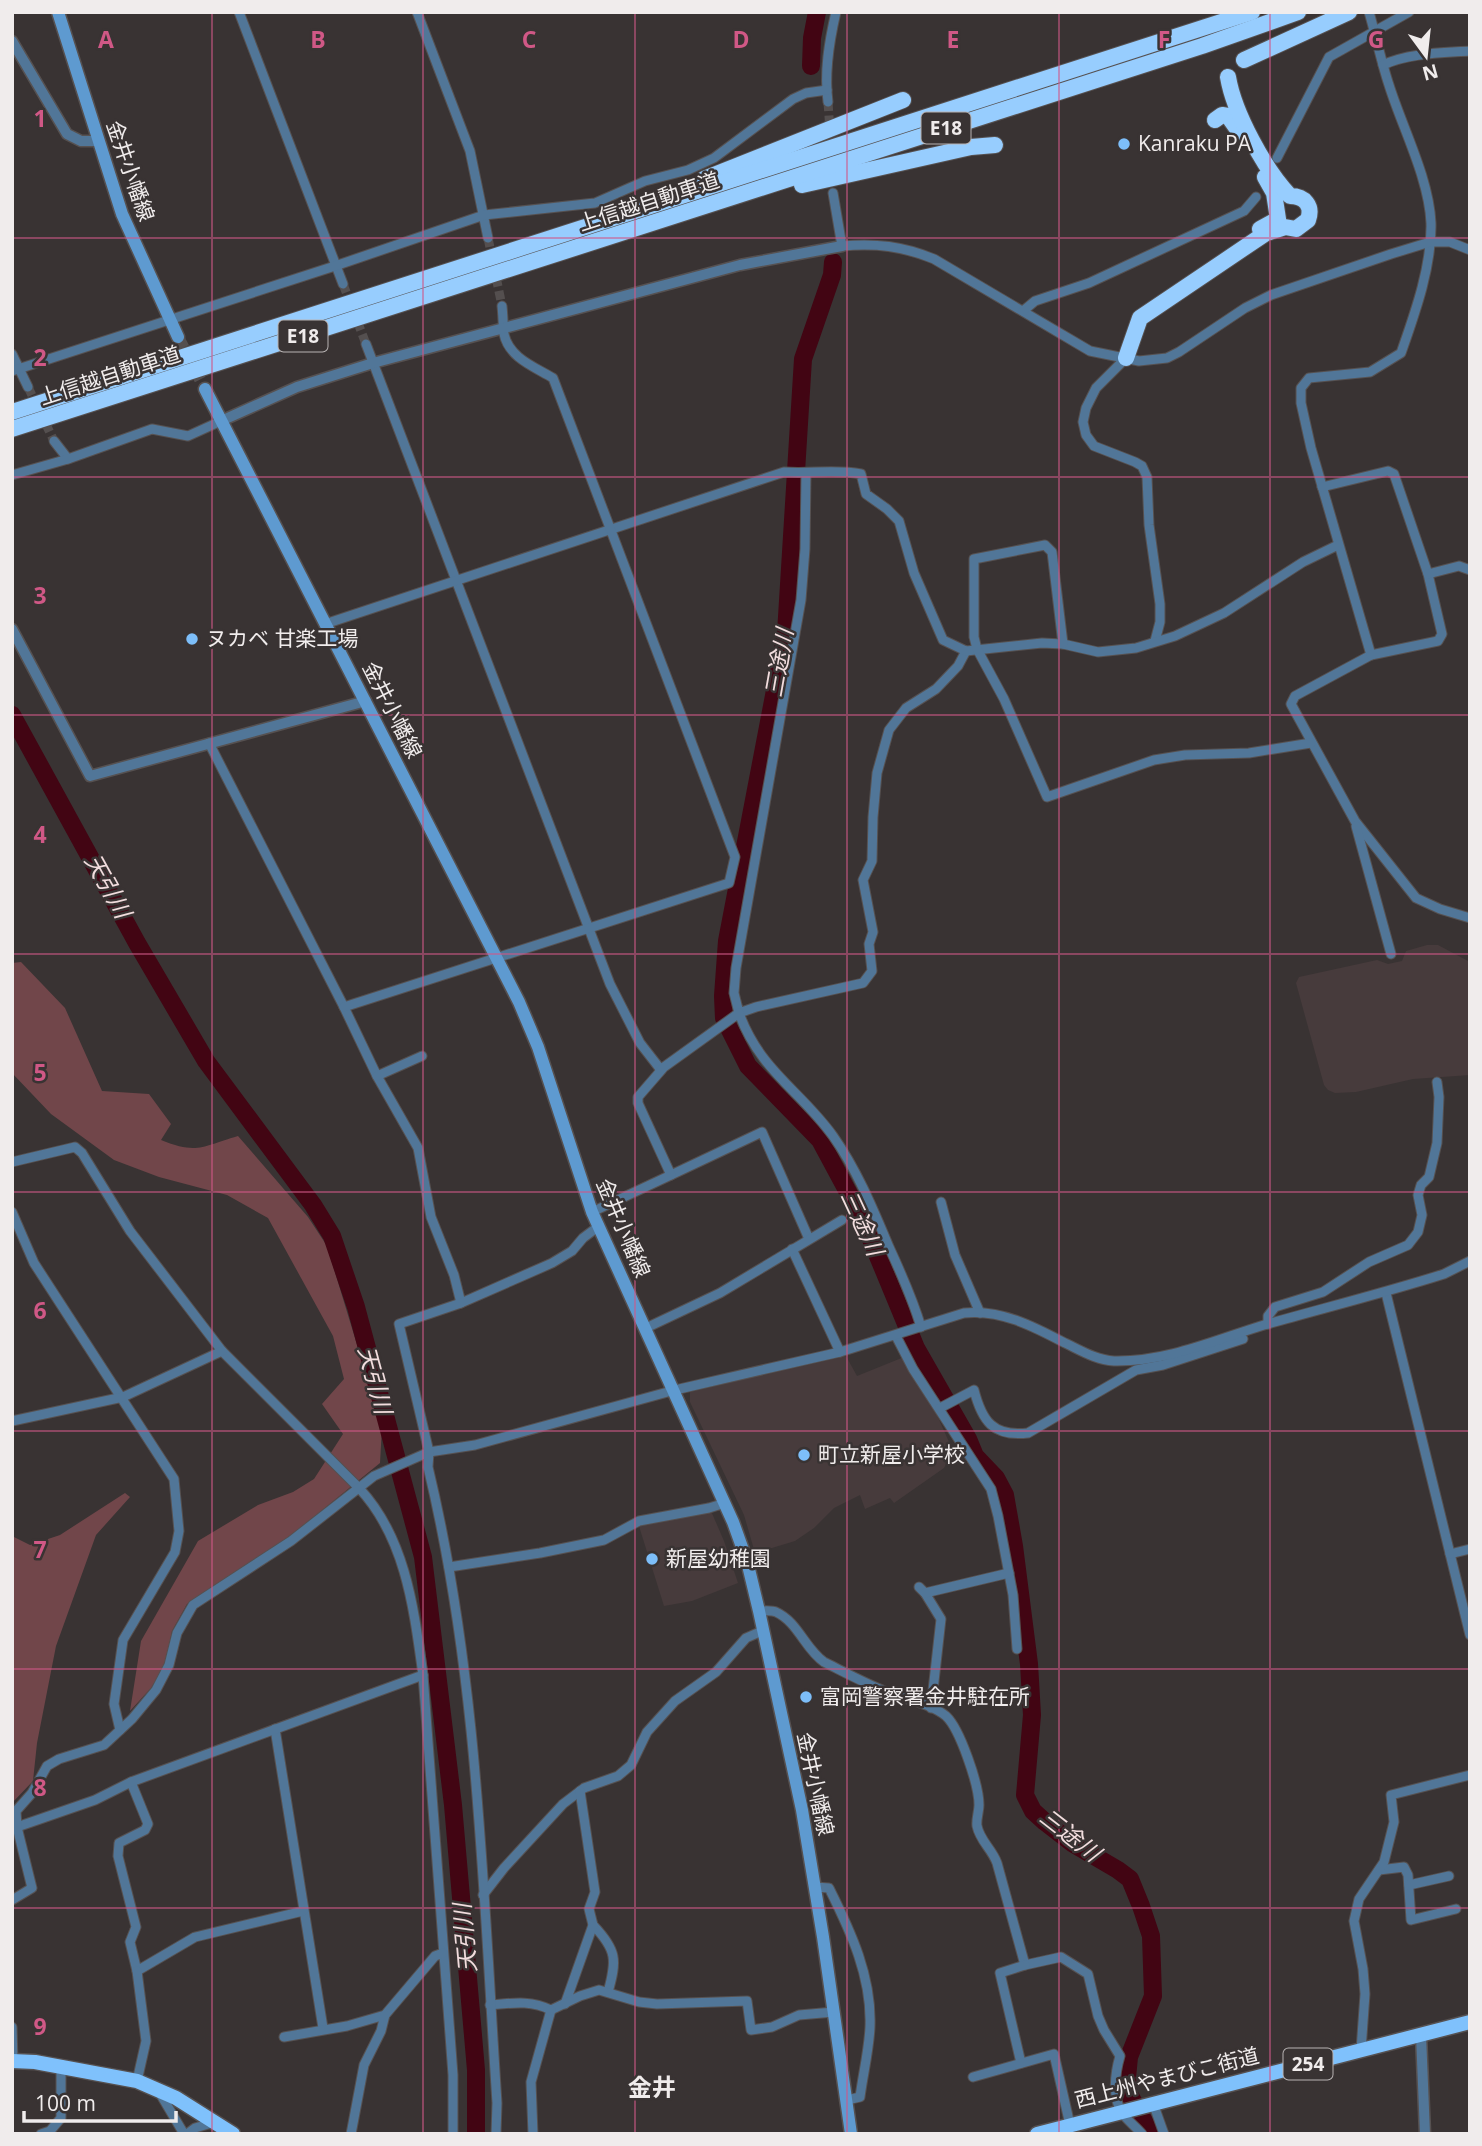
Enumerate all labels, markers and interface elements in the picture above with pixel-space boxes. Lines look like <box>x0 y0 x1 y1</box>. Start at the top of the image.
north arrow <box>1391 21 1461 91</box>
text: A <box>98 23 114 55</box>
text: B <box>310 23 326 55</box>
text: C <box>522 23 536 55</box>
text: D <box>732 23 750 55</box>
text: E <box>947 23 959 55</box>
text: F <box>1158 23 1170 55</box>
text: G <box>1368 23 1384 55</box>
text: N <box>1420 58 1441 87</box>
text: 1 <box>33 102 47 134</box>
road number: E18 <box>922 112 970 144</box>
street label: 金井小幡線 <box>101 116 161 225</box>
place label: Kanraku PA <box>1138 129 1252 157</box>
marker: Kanraku PA <box>1116 136 1132 152</box>
street label: 上信越自動車道 <box>574 165 723 237</box>
road number: E18 <box>278 320 328 352</box>
street label: 上信越自動車道 <box>35 339 184 411</box>
text: 2 <box>33 341 47 373</box>
text: 3 <box>33 579 47 611</box>
water label: 三途川 <box>756 623 800 700</box>
place label: ヌカベ 甘楽工場 <box>206 624 358 652</box>
marker: ヌカベ 甘楽工場 <box>184 631 200 647</box>
street label: 金井小幡線 <box>357 656 429 763</box>
text: 4 <box>33 818 47 850</box>
water label: 天引川 <box>78 848 141 926</box>
text: 5 <box>33 1056 47 1088</box>
street label: 金井小幡線 <box>591 1174 657 1281</box>
water label: 三途川 <box>834 1185 893 1263</box>
text: 6 <box>33 1294 47 1326</box>
water label: 天引川 <box>352 1342 401 1420</box>
place label: 町立新屋小学校 <box>818 1440 965 1468</box>
marker: 町立新屋小学校 <box>796 1447 812 1463</box>
text: 7 <box>33 1533 47 1565</box>
place label: 新屋幼稚園 <box>666 1544 771 1572</box>
marker: 新屋幼稚園 <box>644 1551 660 1567</box>
place label: 富岡警察署金井駐在所 <box>820 1682 1030 1710</box>
marker: 富岡警察署金井駐在所 <box>798 1689 814 1705</box>
street label: 金井小幡線 <box>791 1730 841 1838</box>
text: 8 <box>33 1771 47 1803</box>
water label: 三途川 <box>1034 1800 1110 1870</box>
water label: 天引川 <box>445 1899 483 1974</box>
text: 9 <box>33 2010 47 2042</box>
street label: 西上州やまびこ街道 <box>1072 2041 1262 2113</box>
road number: 254 <box>1284 2048 1332 2080</box>
district label: 金井 <box>628 2070 676 2103</box>
scale bar <box>24 2080 177 2124</box>
text: 100 m <box>35 2089 96 2117</box>

